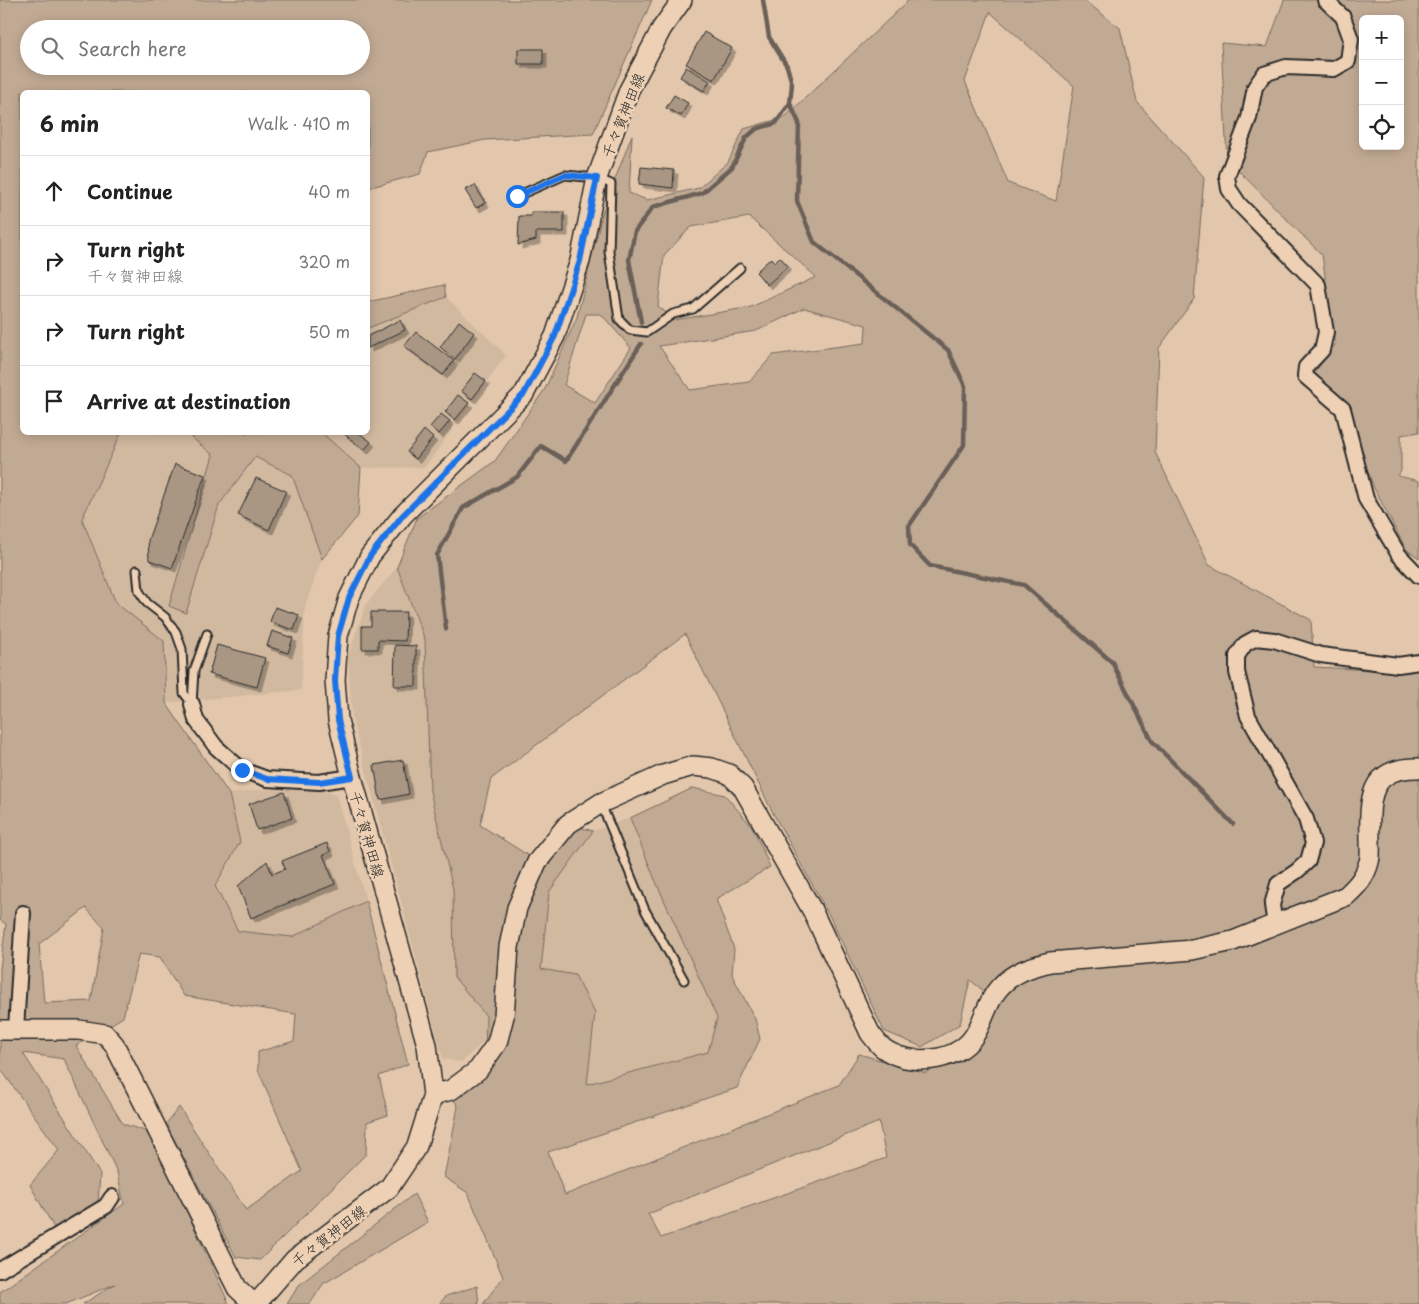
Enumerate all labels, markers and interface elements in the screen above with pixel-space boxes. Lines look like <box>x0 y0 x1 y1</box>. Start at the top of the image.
map controls <box>1359 15 1404 150</box>
button: + <box>1359 15 1404 60</box>
search box <box>20 20 370 75</box>
icon: search <box>38 34 66 62</box>
text: Search here <box>78 34 187 62</box>
button: − <box>1359 60 1404 105</box>
street label: 千々賀神田線 <box>594 69 650 161</box>
button: locate <box>1359 105 1404 150</box>
text: 6 min <box>40 107 99 139</box>
text: Walk · 410 m <box>248 111 350 135</box>
icon: ahead <box>40 177 68 205</box>
text: Continue <box>87 177 173 205</box>
text: 40 m <box>308 179 350 203</box>
route start <box>506 185 529 208</box>
text: Turn right <box>87 235 185 263</box>
icon: right <box>40 247 68 275</box>
text: 320 m <box>299 249 350 273</box>
text: 千々賀神田線 <box>87 263 183 287</box>
icon: right <box>40 317 68 345</box>
text: Turn right <box>87 317 185 345</box>
text: 50 m <box>309 319 350 343</box>
icon: arrive <box>40 387 68 415</box>
text: Arrive at destination <box>87 387 291 415</box>
route end <box>231 759 254 782</box>
street label: 千々賀神田線 <box>345 788 391 880</box>
street label: 千々賀神田線 <box>285 1198 371 1272</box>

